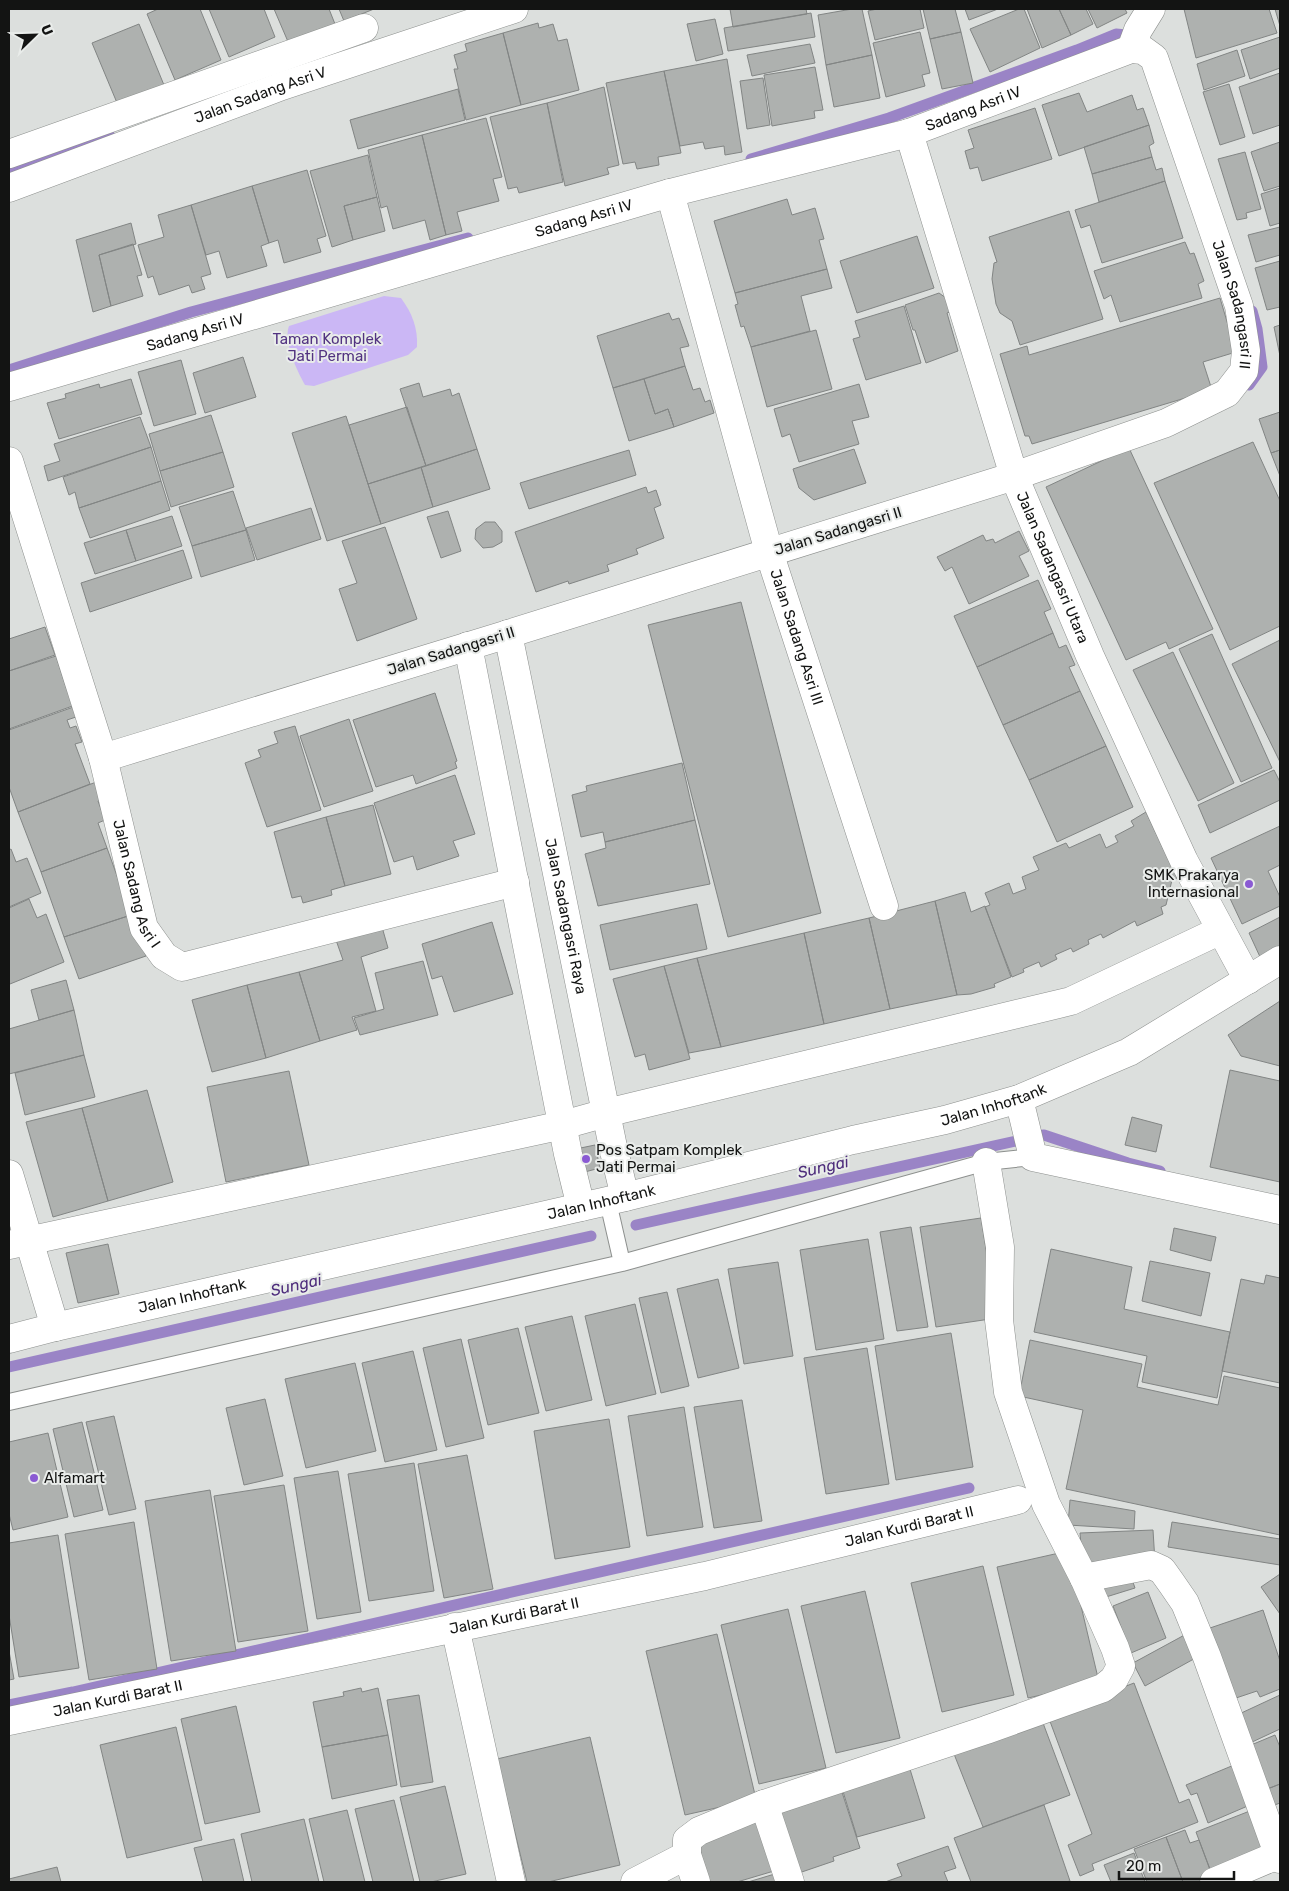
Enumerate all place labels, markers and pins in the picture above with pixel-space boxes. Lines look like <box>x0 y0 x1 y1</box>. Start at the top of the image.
place label: SMK Prakarya Internasional <box>1144 866 1239 901</box>
marker: SMK Prakarya Internasional <box>1243 878 1255 890</box>
place label: Pos Satpam Komplek Jati Permai <box>596 1141 743 1176</box>
marker: Pos Satpam Komplek Jati Permai <box>580 1153 592 1165</box>
place label: Alfamart <box>44 1469 105 1487</box>
marker: Alfamart <box>28 1472 40 1484</box>

